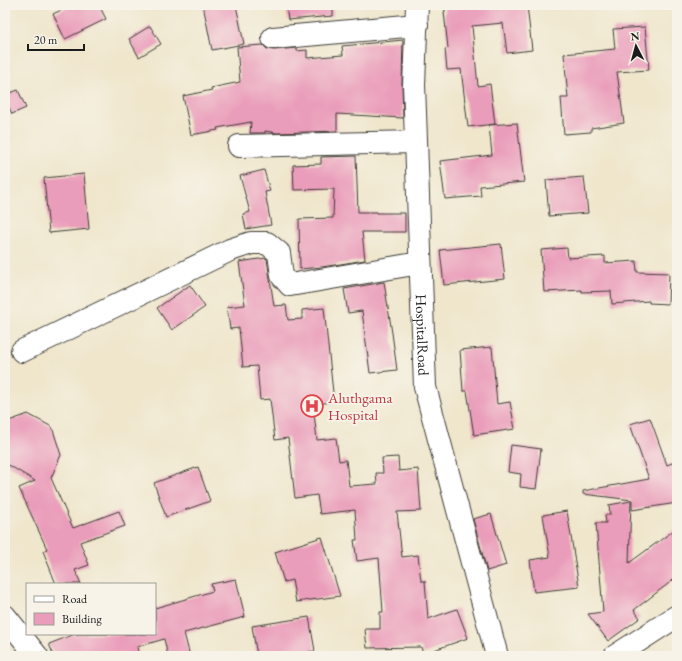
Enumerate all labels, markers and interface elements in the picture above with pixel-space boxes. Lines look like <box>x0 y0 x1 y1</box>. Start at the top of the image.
scale bar <box>28 26 84 52</box>
north arrow <box>616 26 656 66</box>
text: N <box>630 29 640 43</box>
text: 20 m <box>34 32 58 48</box>
street label: HospitalRoad <box>412 294 434 376</box>
place label: Aluthgama Hospital <box>327 388 393 424</box>
hospital icon: Aluthgama Hospital <box>299 393 325 419</box>
legend <box>26 583 156 635</box>
text: Road <box>62 591 88 607</box>
text: Building <box>62 611 103 627</box>

